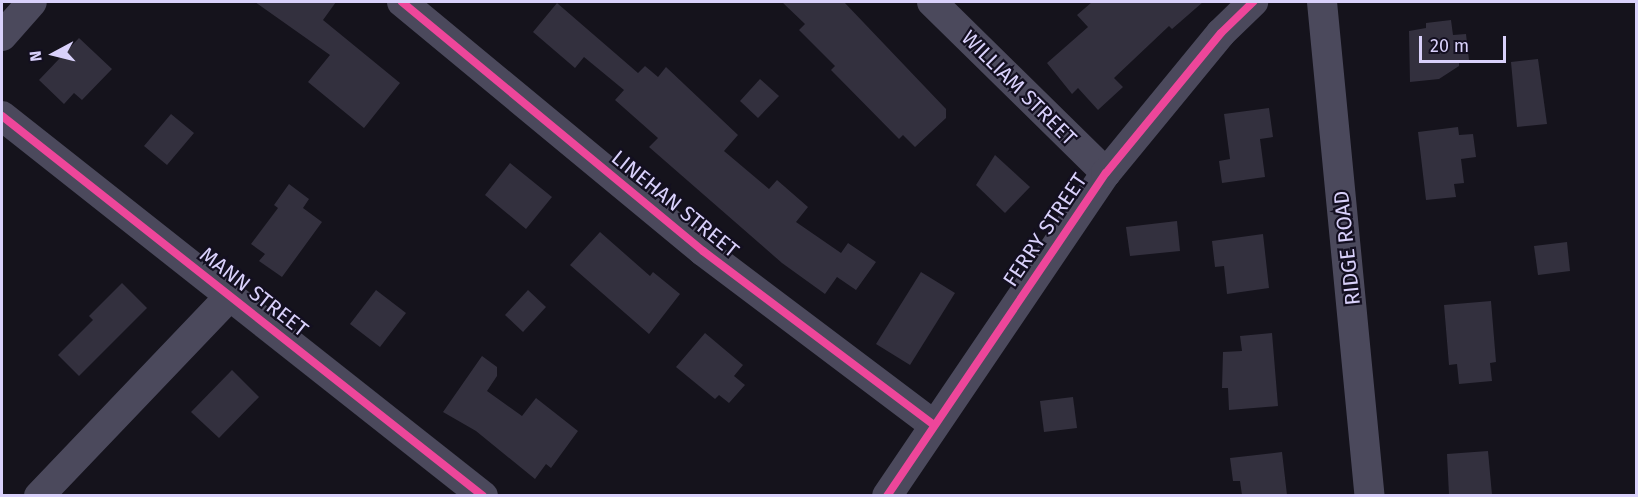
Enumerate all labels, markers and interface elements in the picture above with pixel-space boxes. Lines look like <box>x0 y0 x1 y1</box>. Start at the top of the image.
north arrow <box>24 24 84 84</box>
scale bar <box>1422 24 1509 62</box>
street label: WILLIAM STREET <box>956 25 1082 151</box>
text: 20 m <box>1430 35 1469 57</box>
text: N <box>26 50 46 63</box>
street label: LINEHAN STREET <box>606 145 744 263</box>
street label: FERRY STREET <box>998 168 1092 292</box>
street label: RIDGE ROAD <box>1328 190 1366 306</box>
street label: MANN STREET <box>195 242 313 342</box>

